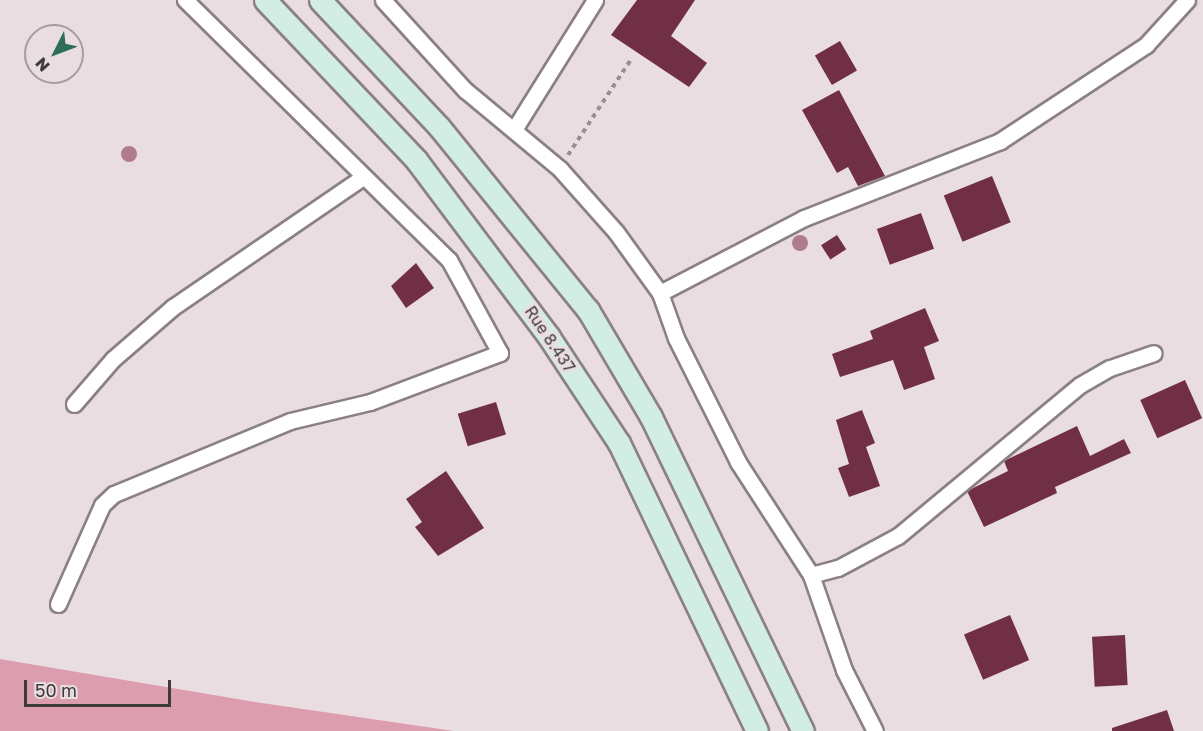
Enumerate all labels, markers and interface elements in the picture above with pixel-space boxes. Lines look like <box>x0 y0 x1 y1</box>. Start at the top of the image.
north arrow <box>24 24 84 84</box>
text: N <box>31 53 54 76</box>
street label: Rue 8.437 <box>521 302 579 376</box>
scale bar <box>27 668 174 706</box>
text: 50 m <box>35 679 77 701</box>

